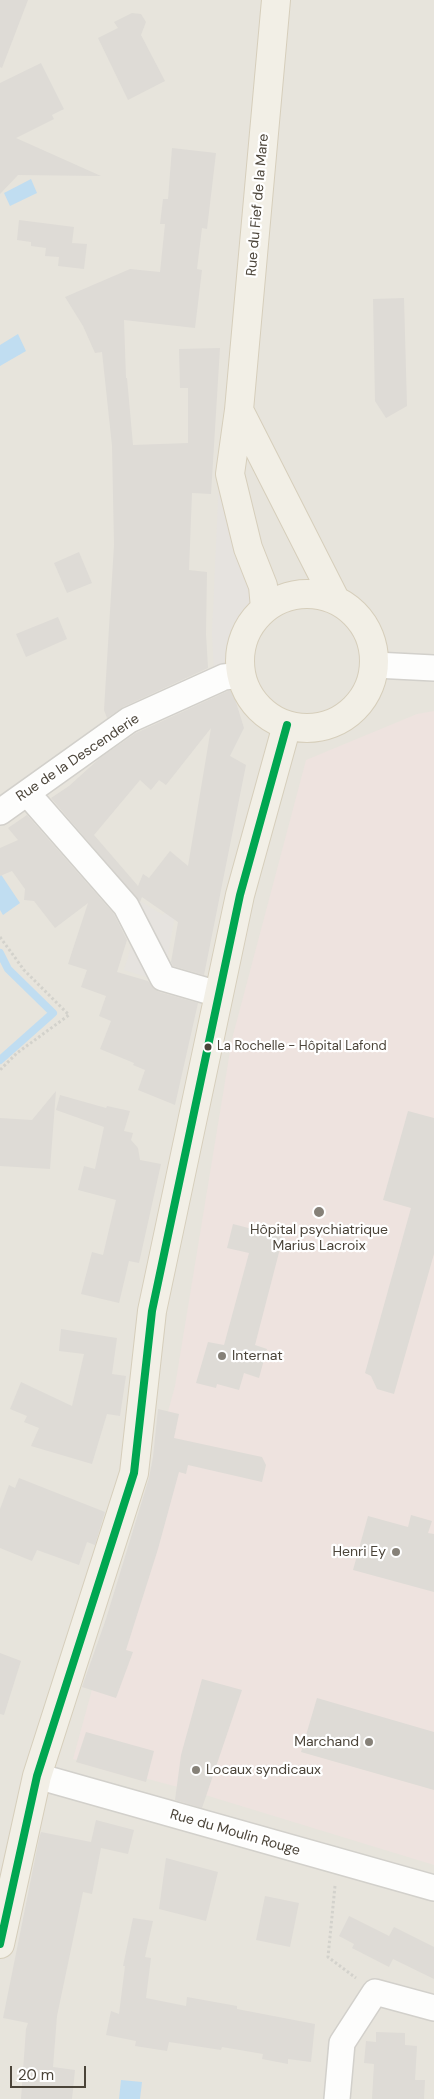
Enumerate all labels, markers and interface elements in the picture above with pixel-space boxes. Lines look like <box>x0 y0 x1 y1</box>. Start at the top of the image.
street label: Rue du Fief de la Mare <box>243 133 273 277</box>
street label: Rue de la Descenderie <box>13 711 143 805</box>
place label: La Rochelle - Hôpital Lafond <box>217 1039 387 1055</box>
marker: La Rochelle - Hôpital Lafond <box>203 1042 213 1052</box>
marker: Hôpital psychiatrique Marius Lacroix <box>312 1205 326 1219</box>
place label: Hôpital psychiatrique Marius Lacroix <box>250 1222 388 1254</box>
place label: Internat <box>232 1348 283 1364</box>
marker: Internat <box>216 1350 228 1362</box>
place label: Henri Ey <box>333 1544 386 1560</box>
marker: Henri Ey <box>390 1546 402 1558</box>
place label: Marchand <box>294 1734 359 1750</box>
marker: Marchand <box>363 1736 375 1748</box>
place label: Locaux syndicaux <box>206 1762 321 1778</box>
marker: Locaux syndicaux <box>190 1764 202 1776</box>
street label: Rue du Moulin Rouge <box>168 1806 302 1860</box>
scale bar <box>12 2056 89 2088</box>
text: 20 m <box>18 2065 54 2085</box>

